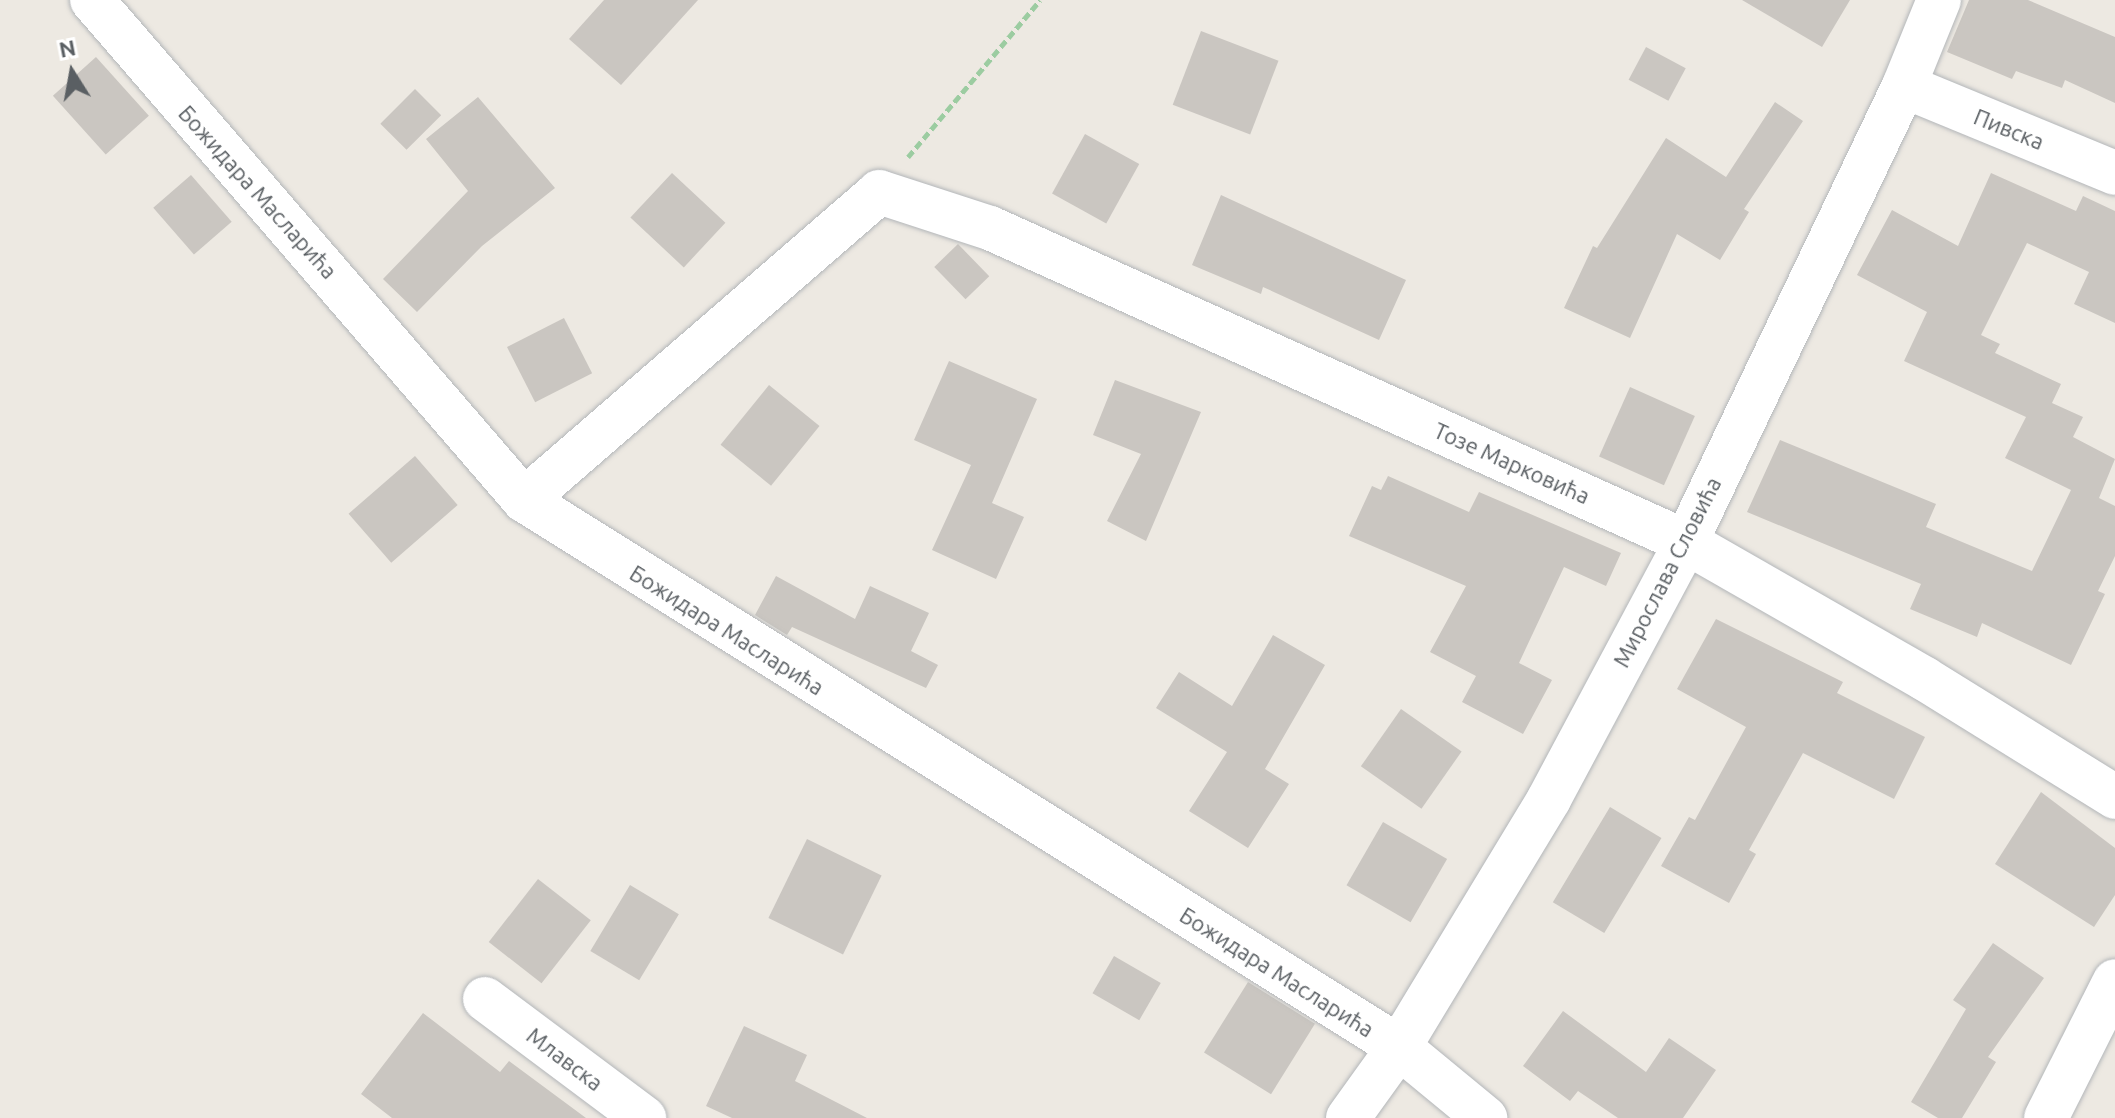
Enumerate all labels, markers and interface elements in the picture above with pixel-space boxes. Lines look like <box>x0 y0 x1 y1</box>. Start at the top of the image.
north arrow <box>32 32 112 112</box>
text: N <box>57 34 78 62</box>
street label: Божидара Масларића <box>173 100 343 284</box>
street label: Пивска <box>1970 103 2048 155</box>
street label: Тозе Марковића <box>1430 417 1594 509</box>
street label: Мирослава Словића <box>1608 473 1726 671</box>
street label: Божидара Масларића <box>625 559 829 701</box>
street label: Божидара Масларића <box>1175 901 1379 1043</box>
street label: Млавска <box>522 1022 608 1096</box>

